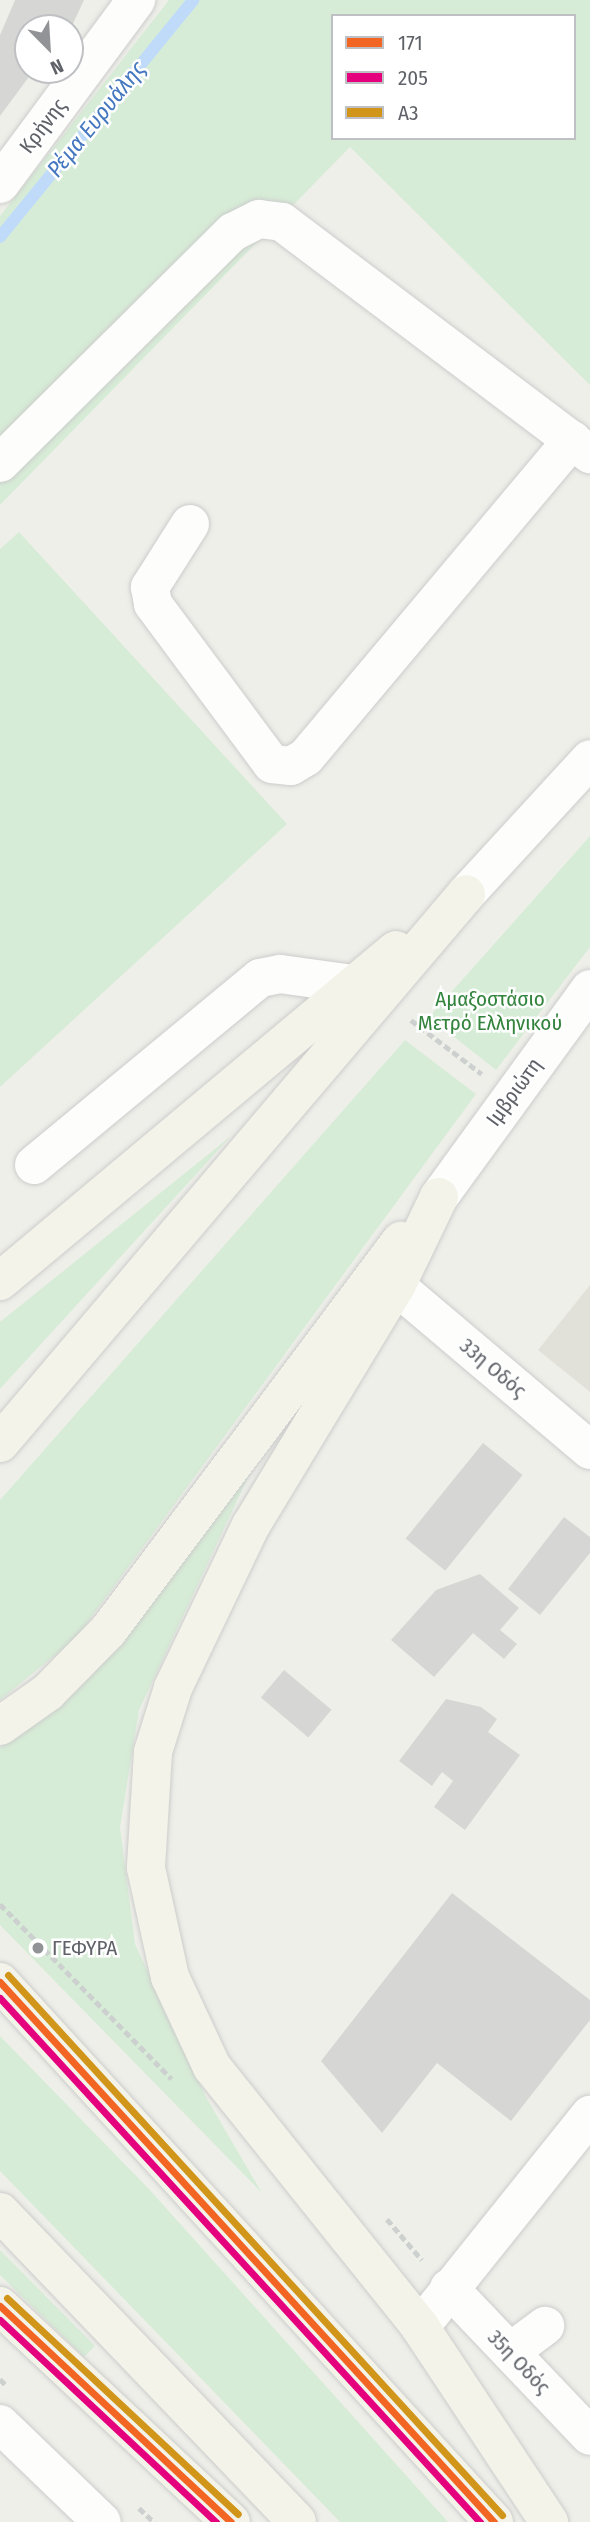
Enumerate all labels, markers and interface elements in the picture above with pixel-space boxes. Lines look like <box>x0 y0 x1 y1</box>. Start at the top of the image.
north arrow <box>14 14 84 84</box>
legend <box>331 14 576 140</box>
text: 171 <box>398 30 423 56</box>
text: N <box>47 54 67 80</box>
water label: Ρέμα Ευρυάλης <box>41 56 151 182</box>
text: 205 <box>398 65 428 91</box>
street label: Κρήνης <box>14 94 72 158</box>
text: Α3 <box>398 100 419 126</box>
park label: Αμαξοστάσιο Μετρό Ελληνικού <box>418 986 562 1036</box>
street label: Ιμβριώτη <box>481 1053 547 1131</box>
street label: 33η Οδός <box>455 1333 531 1403</box>
place label: ΓΕΦΥΡΑ <box>52 1935 117 1961</box>
marker: ΓΕΦΥΡΑ <box>30 1940 46 1956</box>
street label: 35η Οδός <box>482 2325 556 2399</box>

